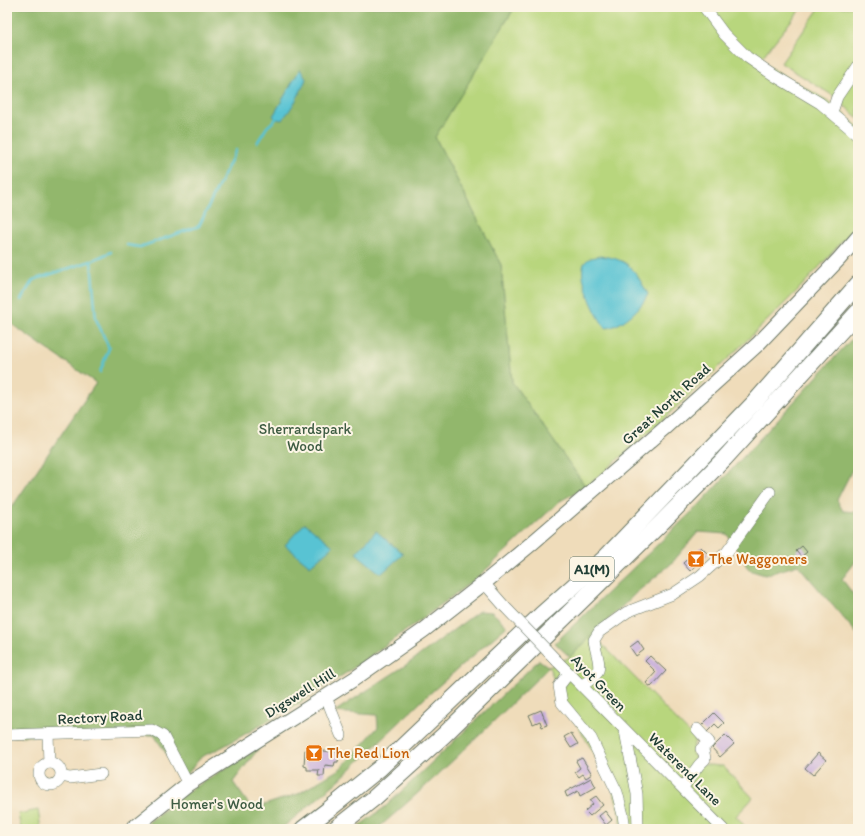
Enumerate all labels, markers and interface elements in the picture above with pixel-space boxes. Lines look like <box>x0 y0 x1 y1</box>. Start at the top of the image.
street label: Great North Road <box>618 360 714 448</box>
park label: Sherrardspark Wood <box>259 420 351 455</box>
bar icon: The Waggoners <box>686 549 706 569</box>
place label: The Waggoners <box>709 550 807 568</box>
road number: A1(M) <box>570 557 614 581</box>
street label: Ayot Green <box>567 651 631 716</box>
street label: Digswell Hill <box>261 664 339 722</box>
street label: Rectory Road <box>57 706 143 728</box>
street label: Waterend Lane <box>645 729 725 809</box>
bar icon: The Red Lion <box>304 743 324 763</box>
place label: The Red Lion <box>327 744 410 762</box>
park label: Homer's Wood <box>171 795 264 813</box>

